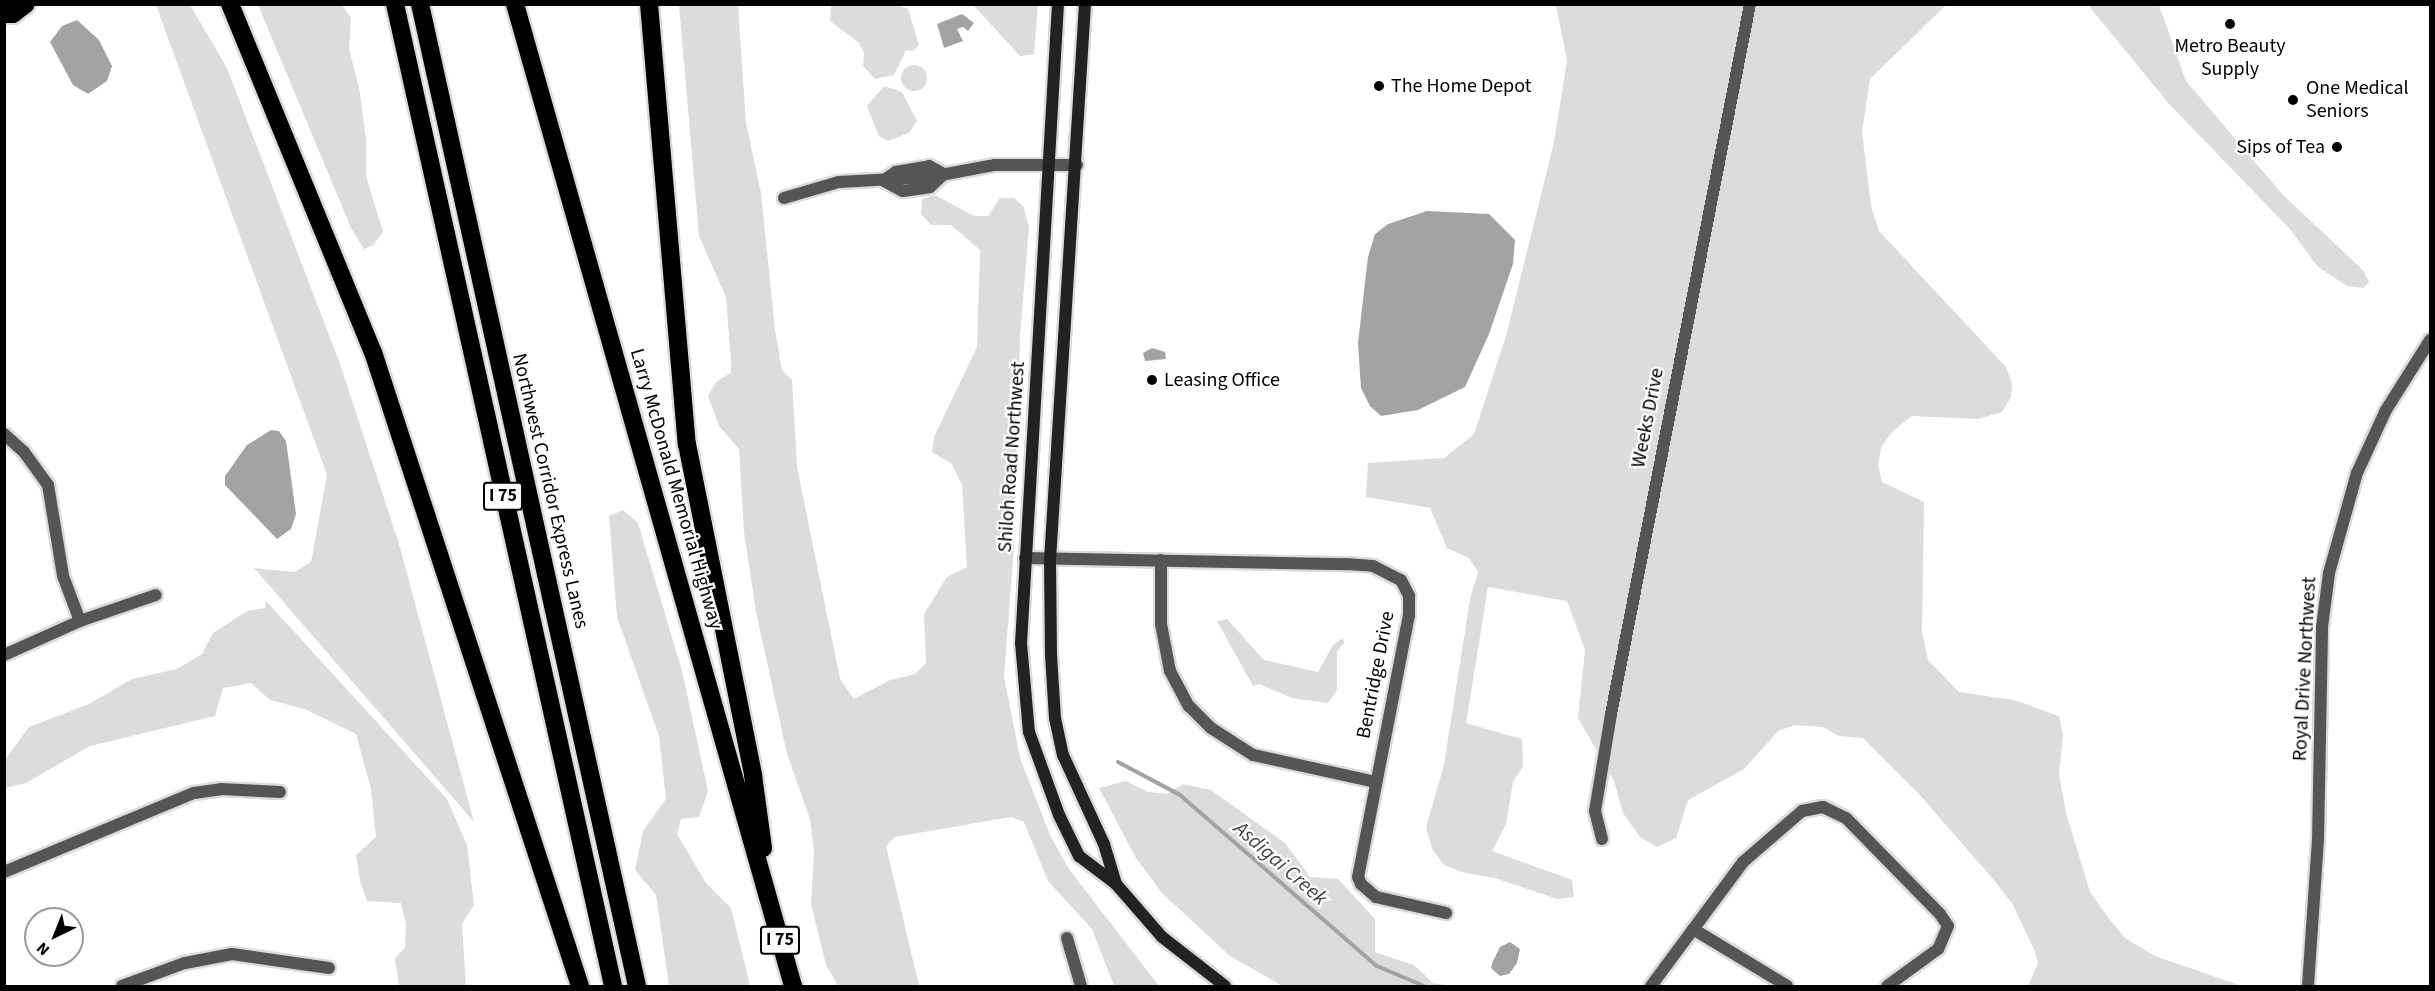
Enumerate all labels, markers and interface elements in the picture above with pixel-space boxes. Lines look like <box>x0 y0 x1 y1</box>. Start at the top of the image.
marker: Metro Beauty Supply <box>2223 17 2237 31</box>
place label: Metro Beauty Supply <box>2174 34 2286 81</box>
place label: The Home Depot <box>1391 74 1531 98</box>
place label: One Medical Seniors <box>2306 77 2409 124</box>
marker: The Home Depot <box>1372 79 1386 93</box>
marker: One Medical Seniors <box>2284 91 2302 109</box>
place label: Sips of Tea <box>2236 135 2325 159</box>
marker: Sips of Tea <box>2330 140 2344 154</box>
street label: Larry McDonald Memorial Highway <box>624 346 728 632</box>
street label: Northwest Corridor Express Lanes <box>507 351 593 631</box>
street label: Shiloh Road Northwest <box>993 361 1031 553</box>
street label: Weeks Drive <box>1627 366 1669 470</box>
place label: Leasing Office <box>1164 368 1280 392</box>
marker: Leasing Office <box>1145 373 1159 387</box>
road number: I 75 <box>482 481 524 511</box>
street label: Royal Drive Northwest <box>2288 576 2322 762</box>
street label: Bentridge Drive <box>1352 609 1400 741</box>
water label: Asdigai Creek <box>1229 816 1333 910</box>
north arrow <box>24 907 84 967</box>
road number: I 75 <box>759 925 801 955</box>
text: N <box>32 937 54 960</box>

